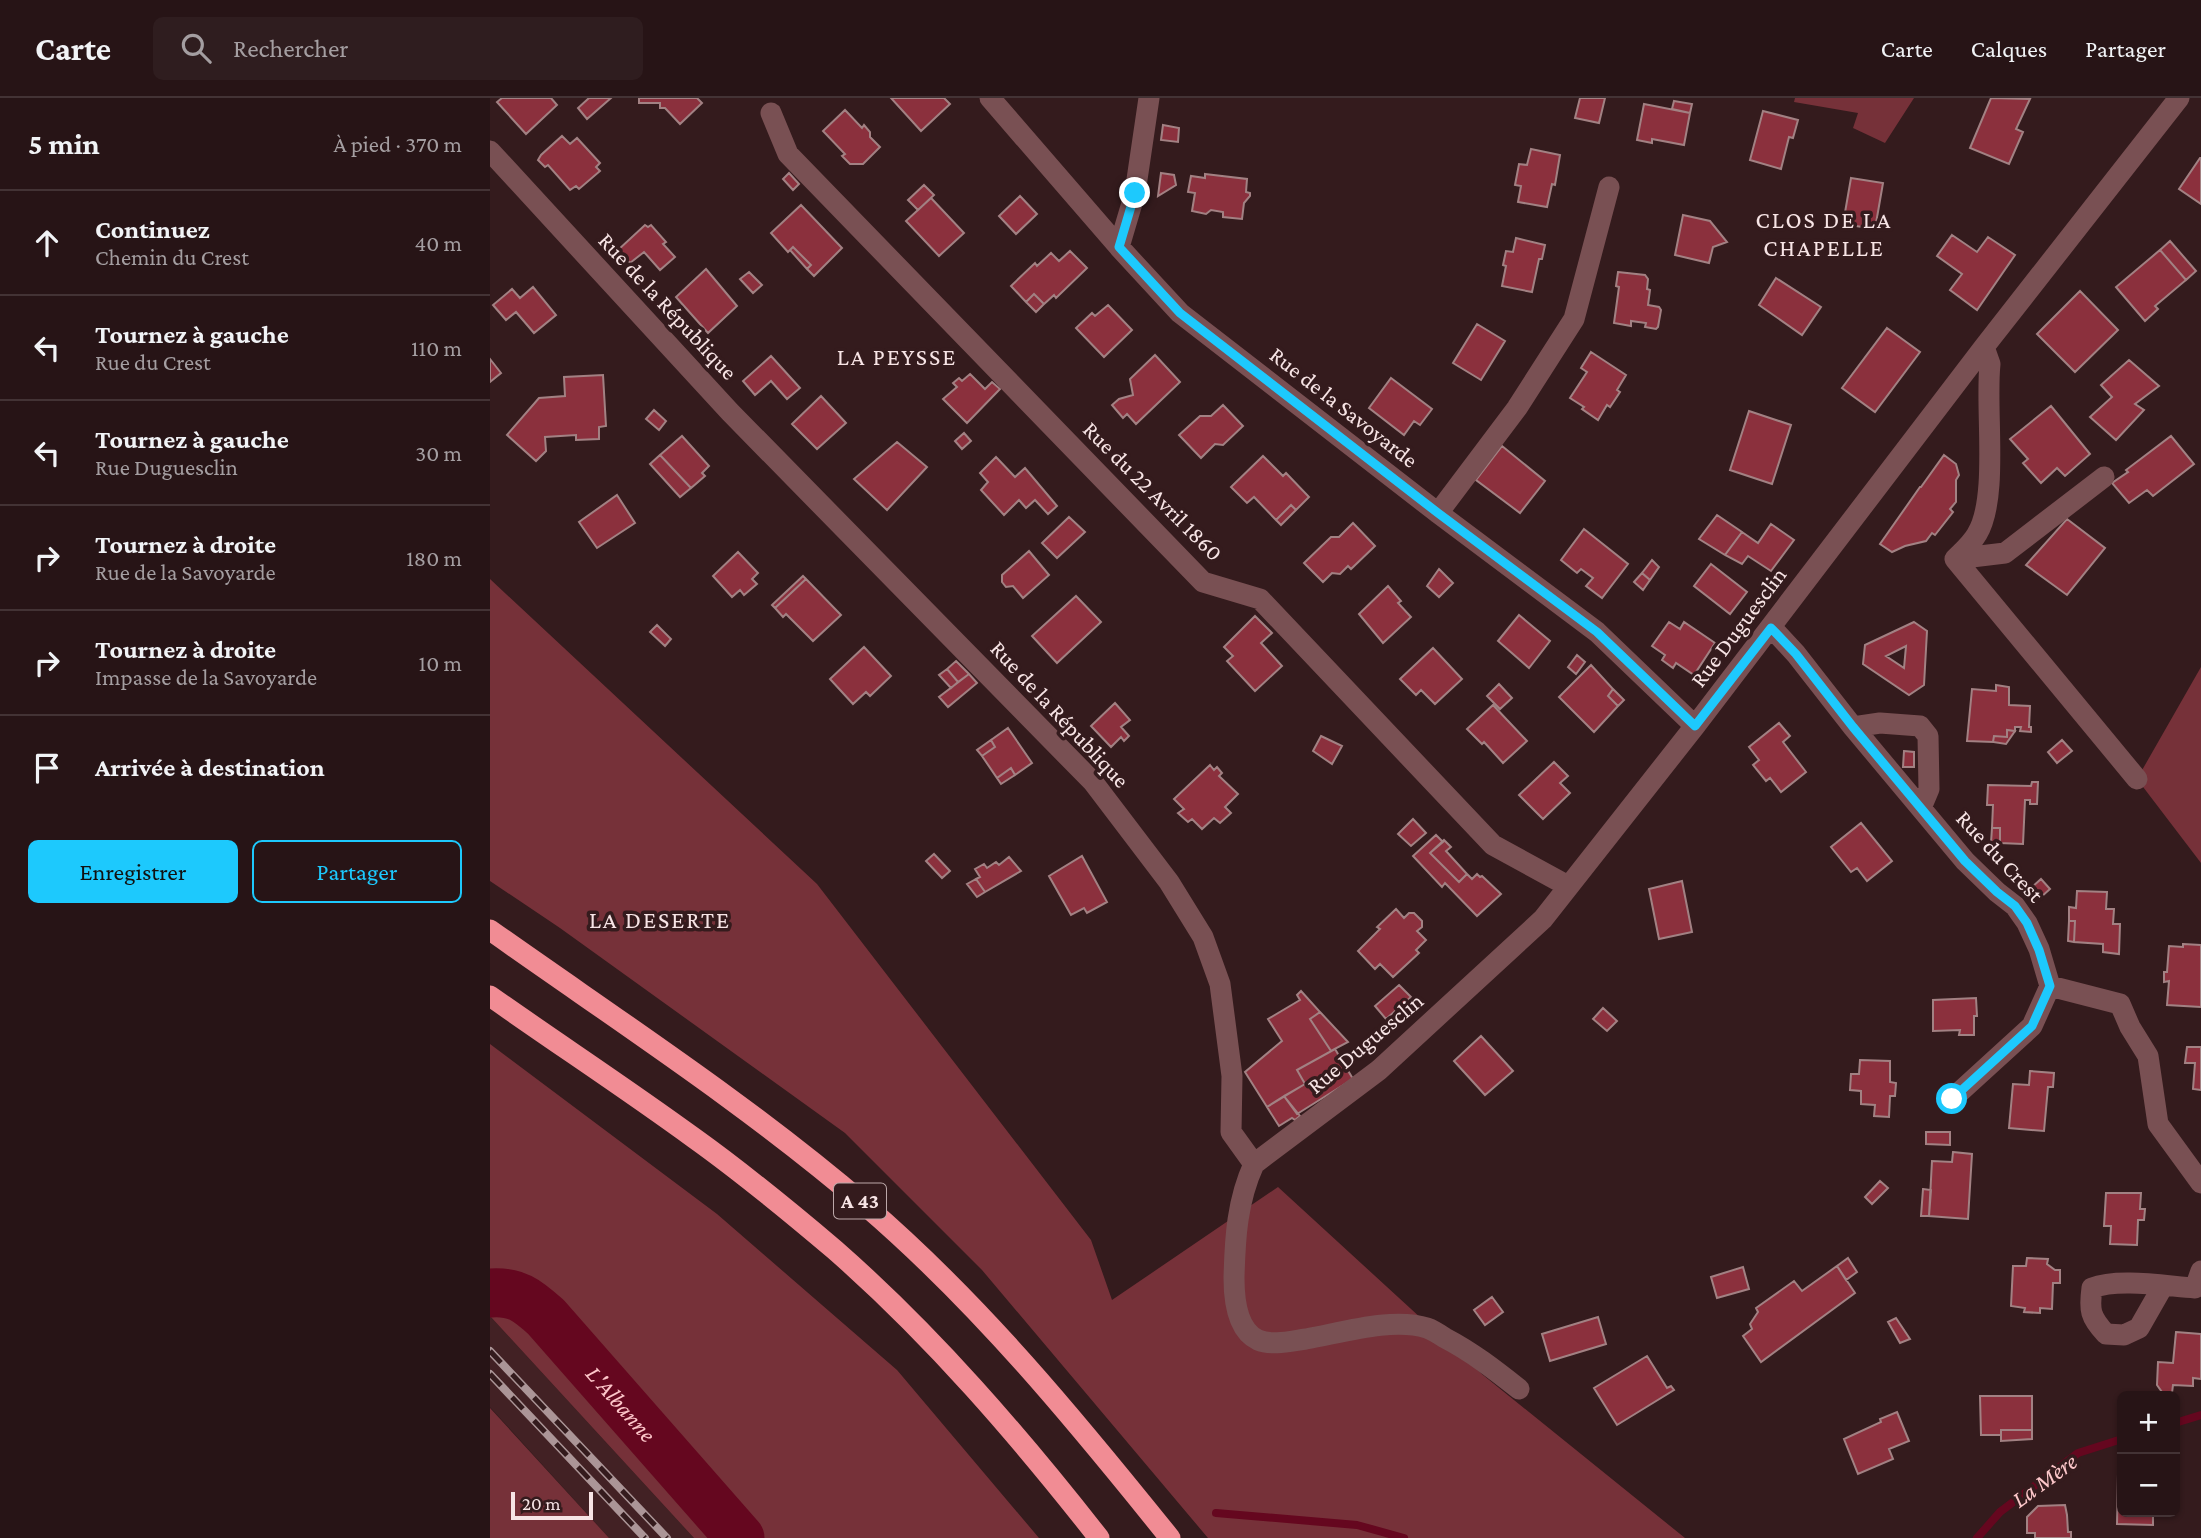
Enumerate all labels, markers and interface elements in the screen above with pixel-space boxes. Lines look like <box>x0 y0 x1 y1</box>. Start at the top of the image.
search box <box>153 17 643 80</box>
icon: search <box>177 29 215 67</box>
text: Carte <box>35 30 111 67</box>
text: Rechercher <box>233 34 349 63</box>
text: Carte <box>1881 35 1933 62</box>
text: Calques <box>1971 35 2047 62</box>
text: Partager <box>2085 35 2166 62</box>
text: 5 min <box>28 127 100 160</box>
text: À pied · 370 m <box>333 131 462 157</box>
route end <box>1119 177 1150 208</box>
district label: CLOS DE LA CHAPELLE <box>1756 206 1892 261</box>
text: Continuez <box>95 215 210 244</box>
icon: ahead <box>28 224 66 262</box>
street label: Rue de la République <box>593 227 743 385</box>
text: 40 m <box>414 230 462 256</box>
text: Chemin du Crest <box>95 244 249 270</box>
text: Tournez à gauche <box>95 320 289 349</box>
icon: left <box>28 329 66 367</box>
text: 110 m <box>411 335 462 361</box>
street label: Rue de la Savoyarde <box>1265 341 1423 473</box>
district label: LA PEYSSE <box>837 343 957 370</box>
text: Rue du Crest <box>95 349 211 375</box>
street label: Rue du 22 Avril 1860 <box>1078 416 1228 566</box>
text: Tournez à gauche <box>95 425 289 454</box>
icon: left <box>28 434 66 472</box>
text: 30 m <box>415 440 462 466</box>
text: Rue Duguesclin <box>95 454 238 480</box>
text: Tournez à droite <box>95 530 276 559</box>
icon: right <box>28 539 66 577</box>
text: 180 m <box>406 545 462 571</box>
text: Rue de la Savoyarde <box>95 559 276 585</box>
street label: Rue Duguesclin <box>1685 562 1791 692</box>
text: Tournez à droite <box>95 635 276 664</box>
street label: Rue de la République <box>985 635 1135 793</box>
icon: right <box>28 644 66 682</box>
text: 10 m <box>419 650 462 676</box>
text: Impasse de la Savoyarde <box>95 664 317 690</box>
icon: arrive <box>28 749 66 787</box>
text: Arrivée à destination <box>95 753 325 782</box>
street label: Rue du Crest <box>1951 805 2049 907</box>
button: Enregistrer <box>28 840 238 903</box>
button: Partager <box>252 840 462 903</box>
district label: LA DESERTE <box>589 906 731 933</box>
street label: Rue Duguesclin <box>1302 987 1428 1099</box>
route start <box>1936 1083 1967 1114</box>
road number: A 43 <box>834 1184 886 1218</box>
water label: L'Albanne <box>581 1360 662 1447</box>
map controls <box>2117 1391 2180 1517</box>
button: + <box>2117 1391 2180 1454</box>
water label: La Mère <box>2006 1447 2082 1513</box>
button: − <box>2117 1454 2180 1517</box>
scale bar <box>511 1489 593 1521</box>
text: 20 m <box>522 1493 561 1514</box>

